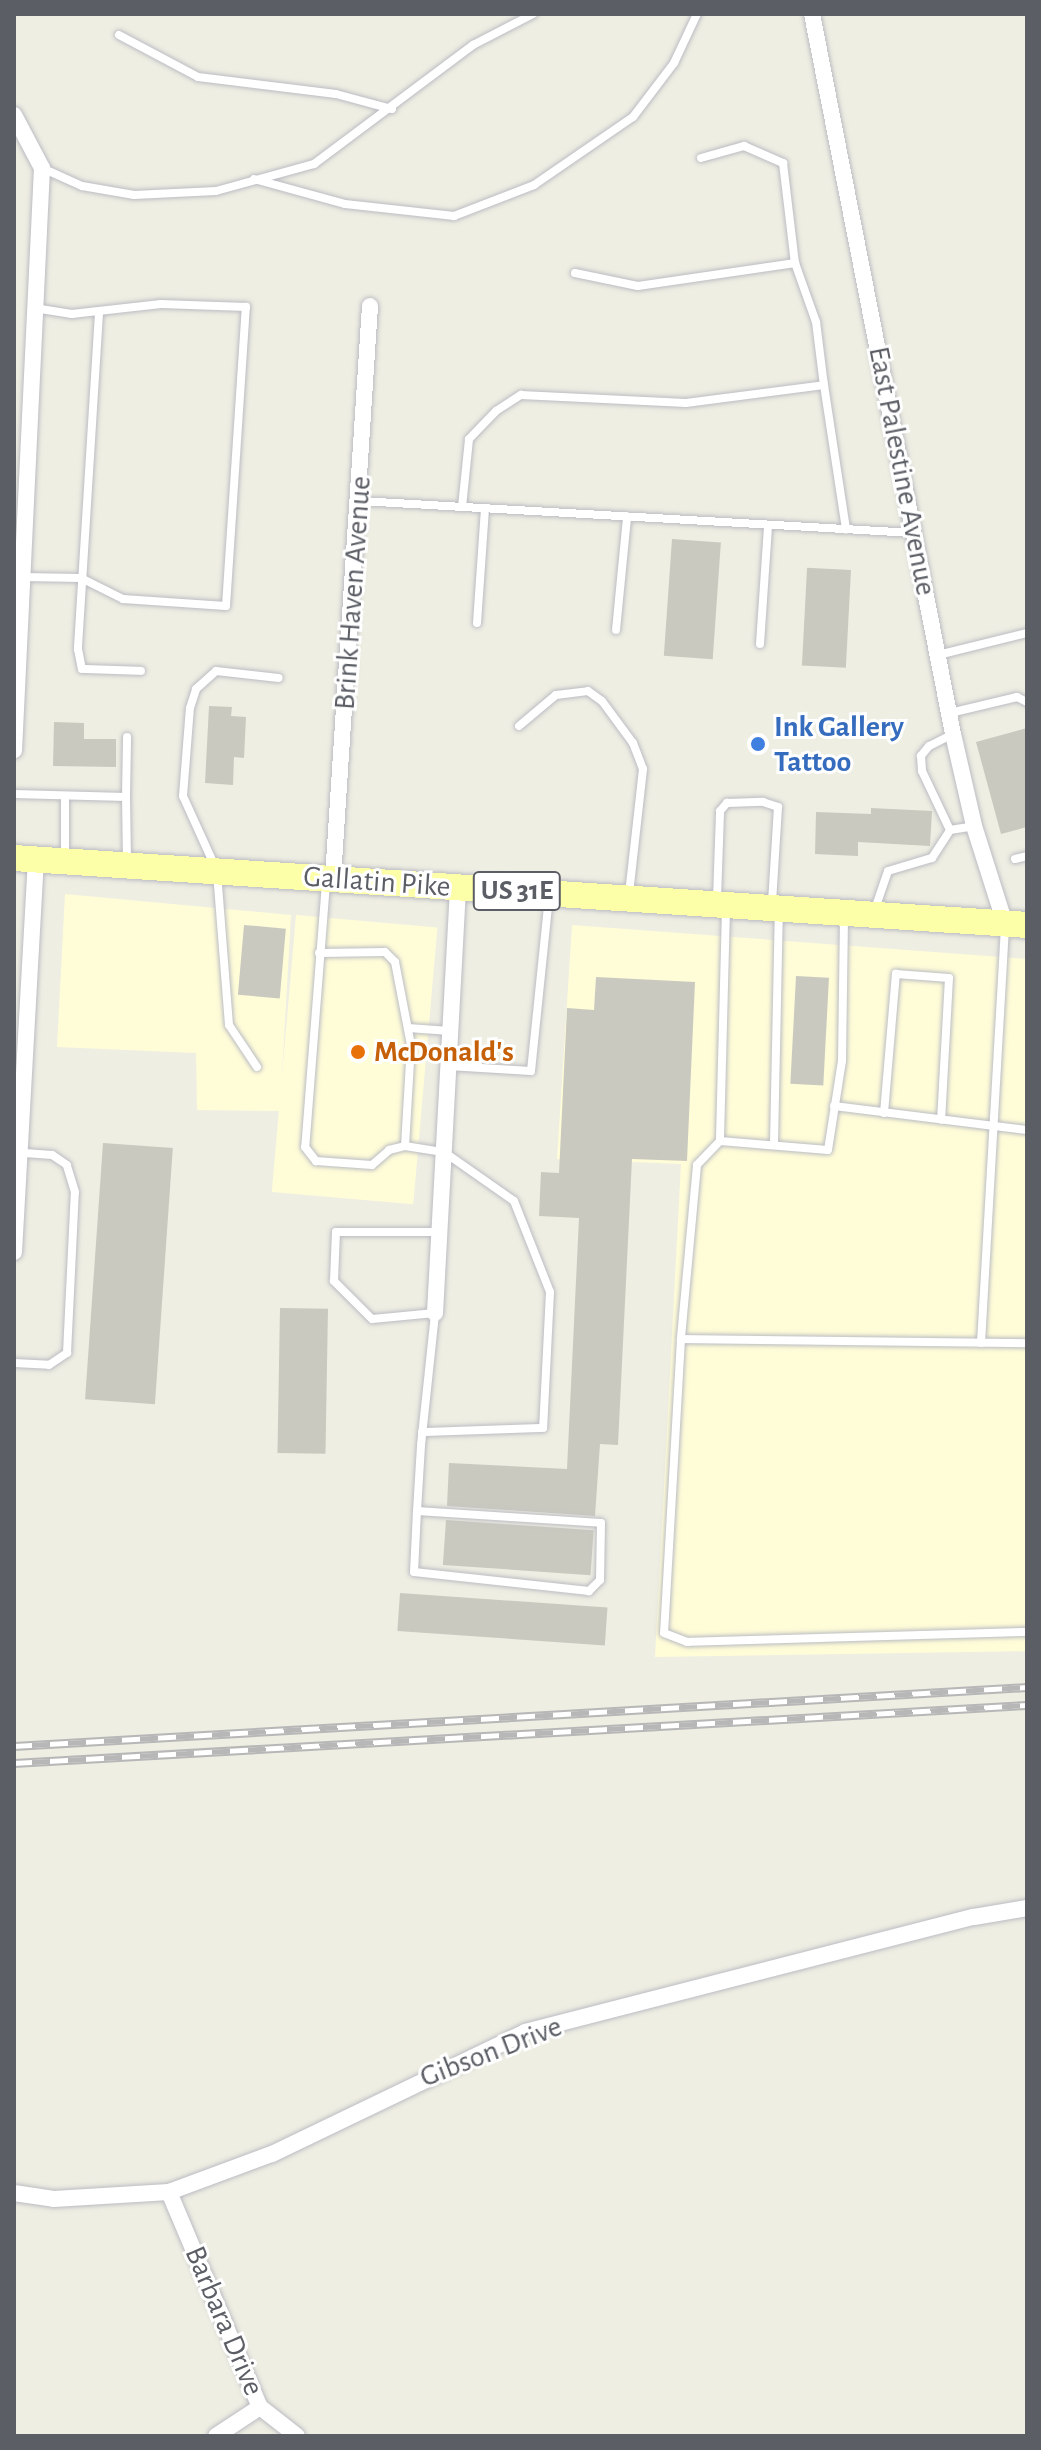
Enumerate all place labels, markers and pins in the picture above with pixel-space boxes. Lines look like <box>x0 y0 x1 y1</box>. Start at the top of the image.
place label: Ink Gallery Tattoo <box>774 709 904 780</box>
marker: Ink Gallery Tattoo <box>749 735 767 753</box>
place label: McDonald's <box>374 1034 514 1070</box>
marker: McDonald's <box>349 1043 367 1061</box>

